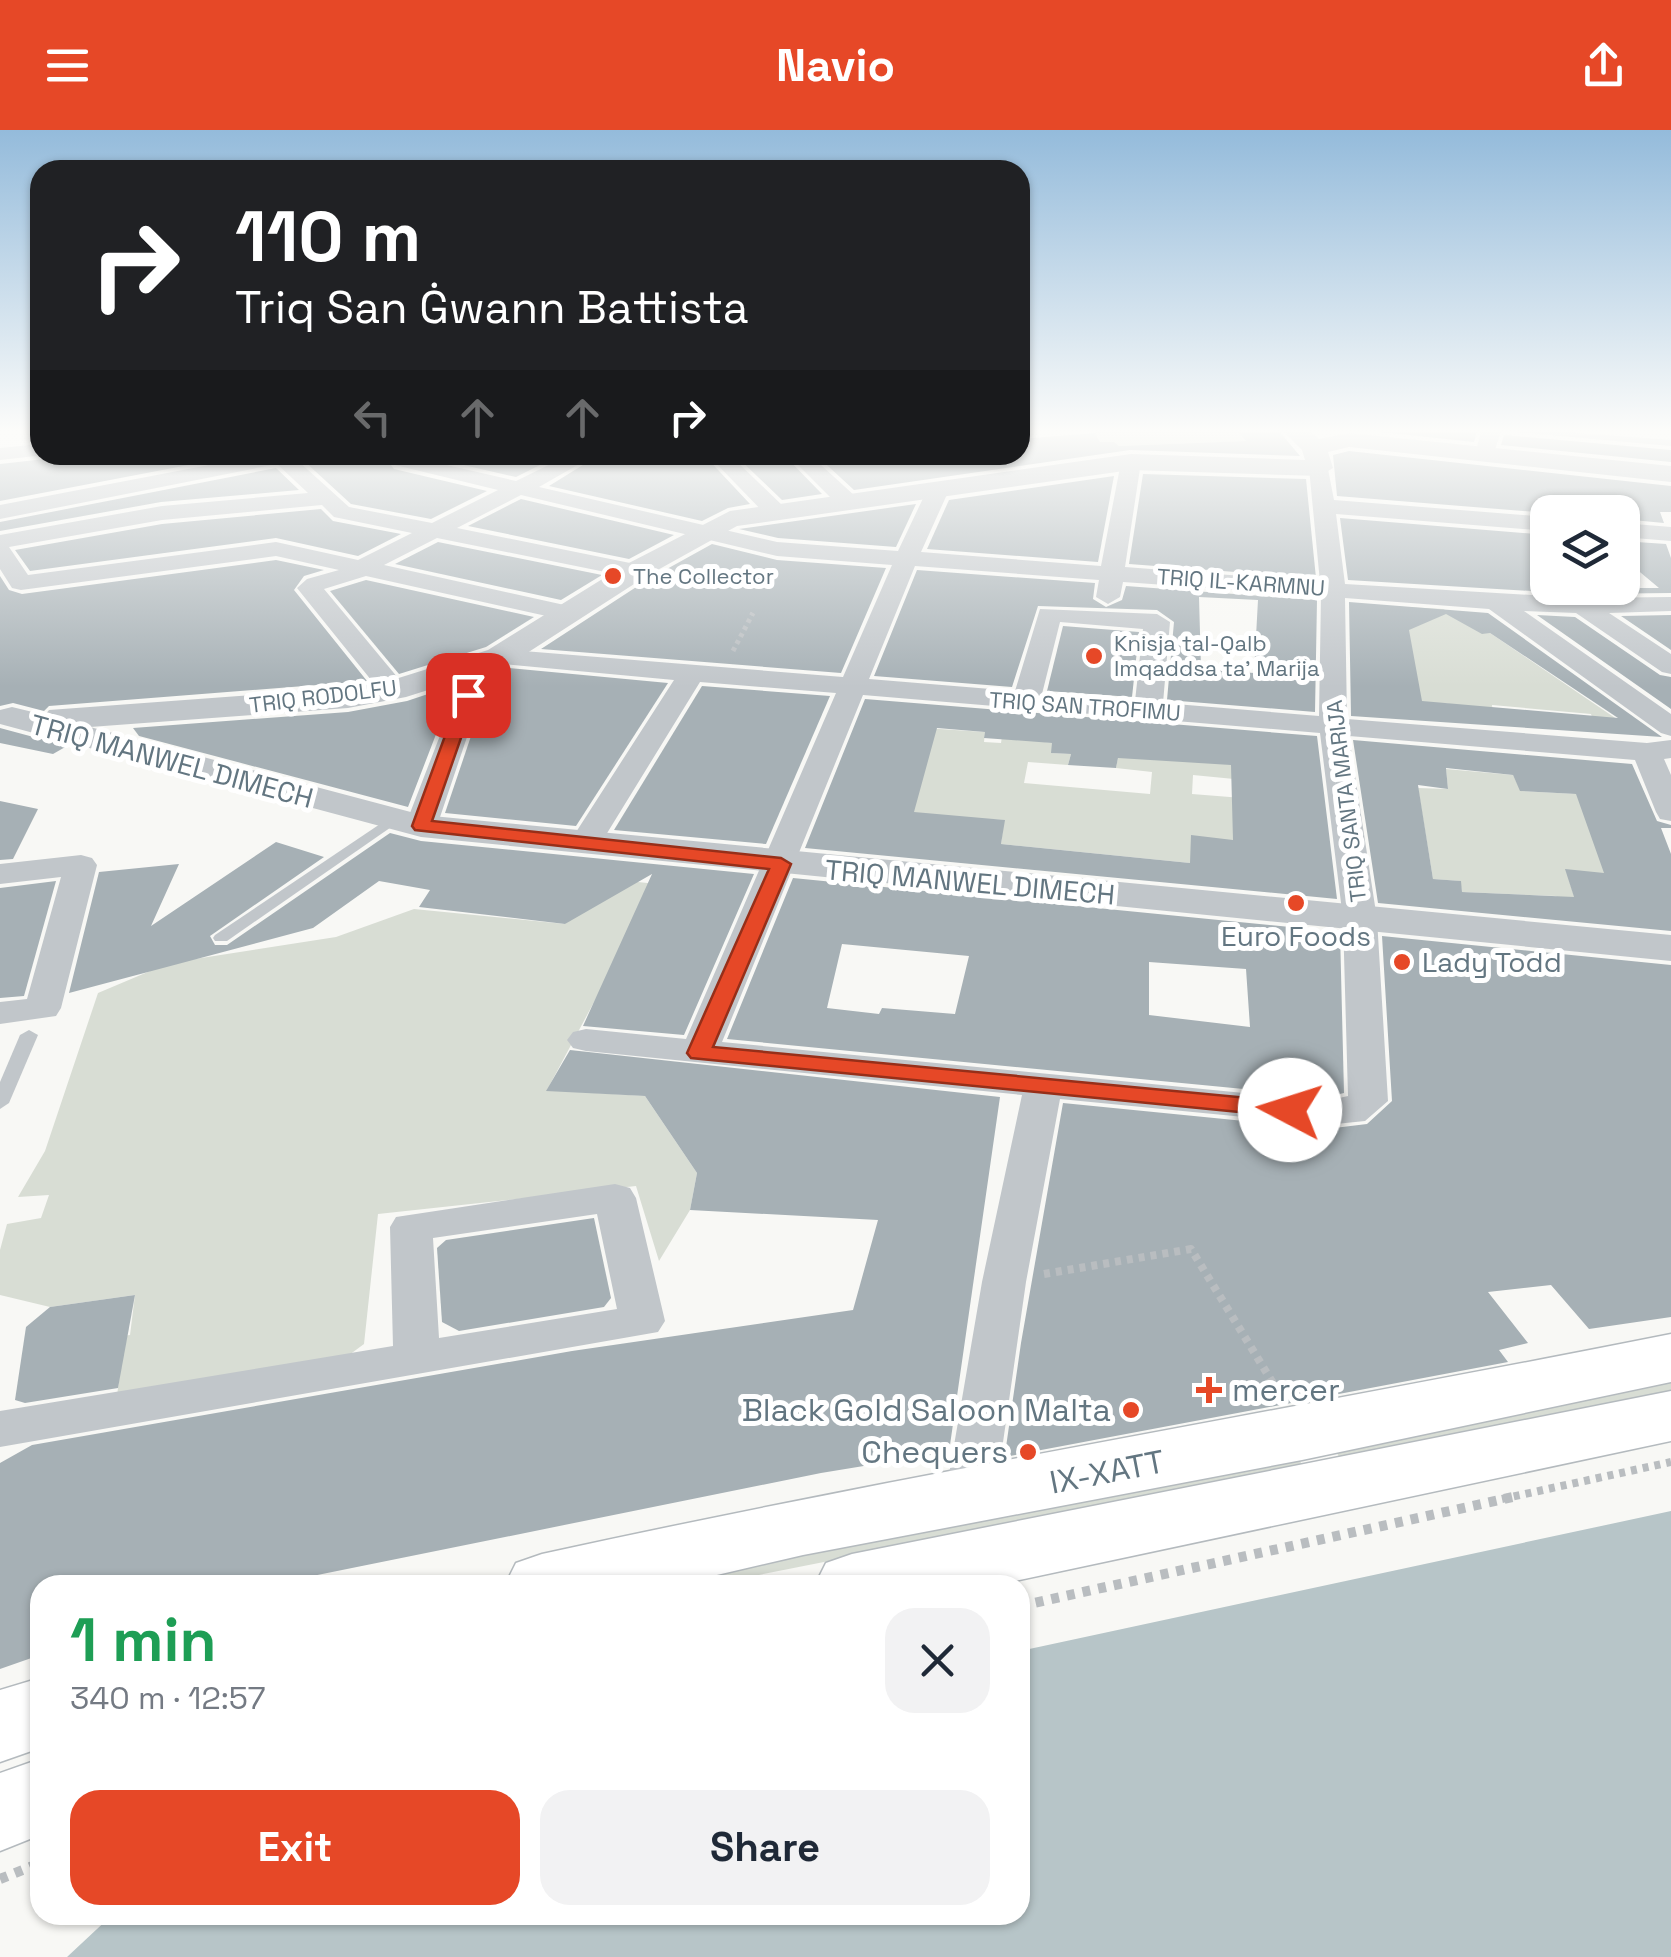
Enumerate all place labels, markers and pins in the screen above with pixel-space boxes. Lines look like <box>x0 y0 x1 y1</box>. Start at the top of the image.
place label: The Collector <box>633 562 774 590</box>
marker: The Collector <box>602 565 624 587</box>
place label: Knisja tal-Qalb Imqaddsa ta' Marija <box>1114 629 1320 682</box>
marker: Knisja tal-Qalb Imqaddsa ta' Marija <box>1083 645 1105 667</box>
pin <box>426 653 511 738</box>
marker: Euro Foods <box>1285 892 1307 914</box>
place label: Euro Foods <box>1221 918 1371 954</box>
place label: Lady Todd <box>1422 944 1562 980</box>
marker: Lady Todd <box>1391 951 1413 973</box>
place label: mercer <box>1232 1370 1340 1410</box>
marker: mercer <box>1196 1377 1222 1403</box>
place label: Black Gold Saloon Malta <box>742 1390 1111 1430</box>
marker: Black Gold Saloon Malta <box>1120 1399 1142 1421</box>
place label: Chequers <box>861 1432 1008 1472</box>
marker: Chequers <box>1017 1441 1039 1463</box>

